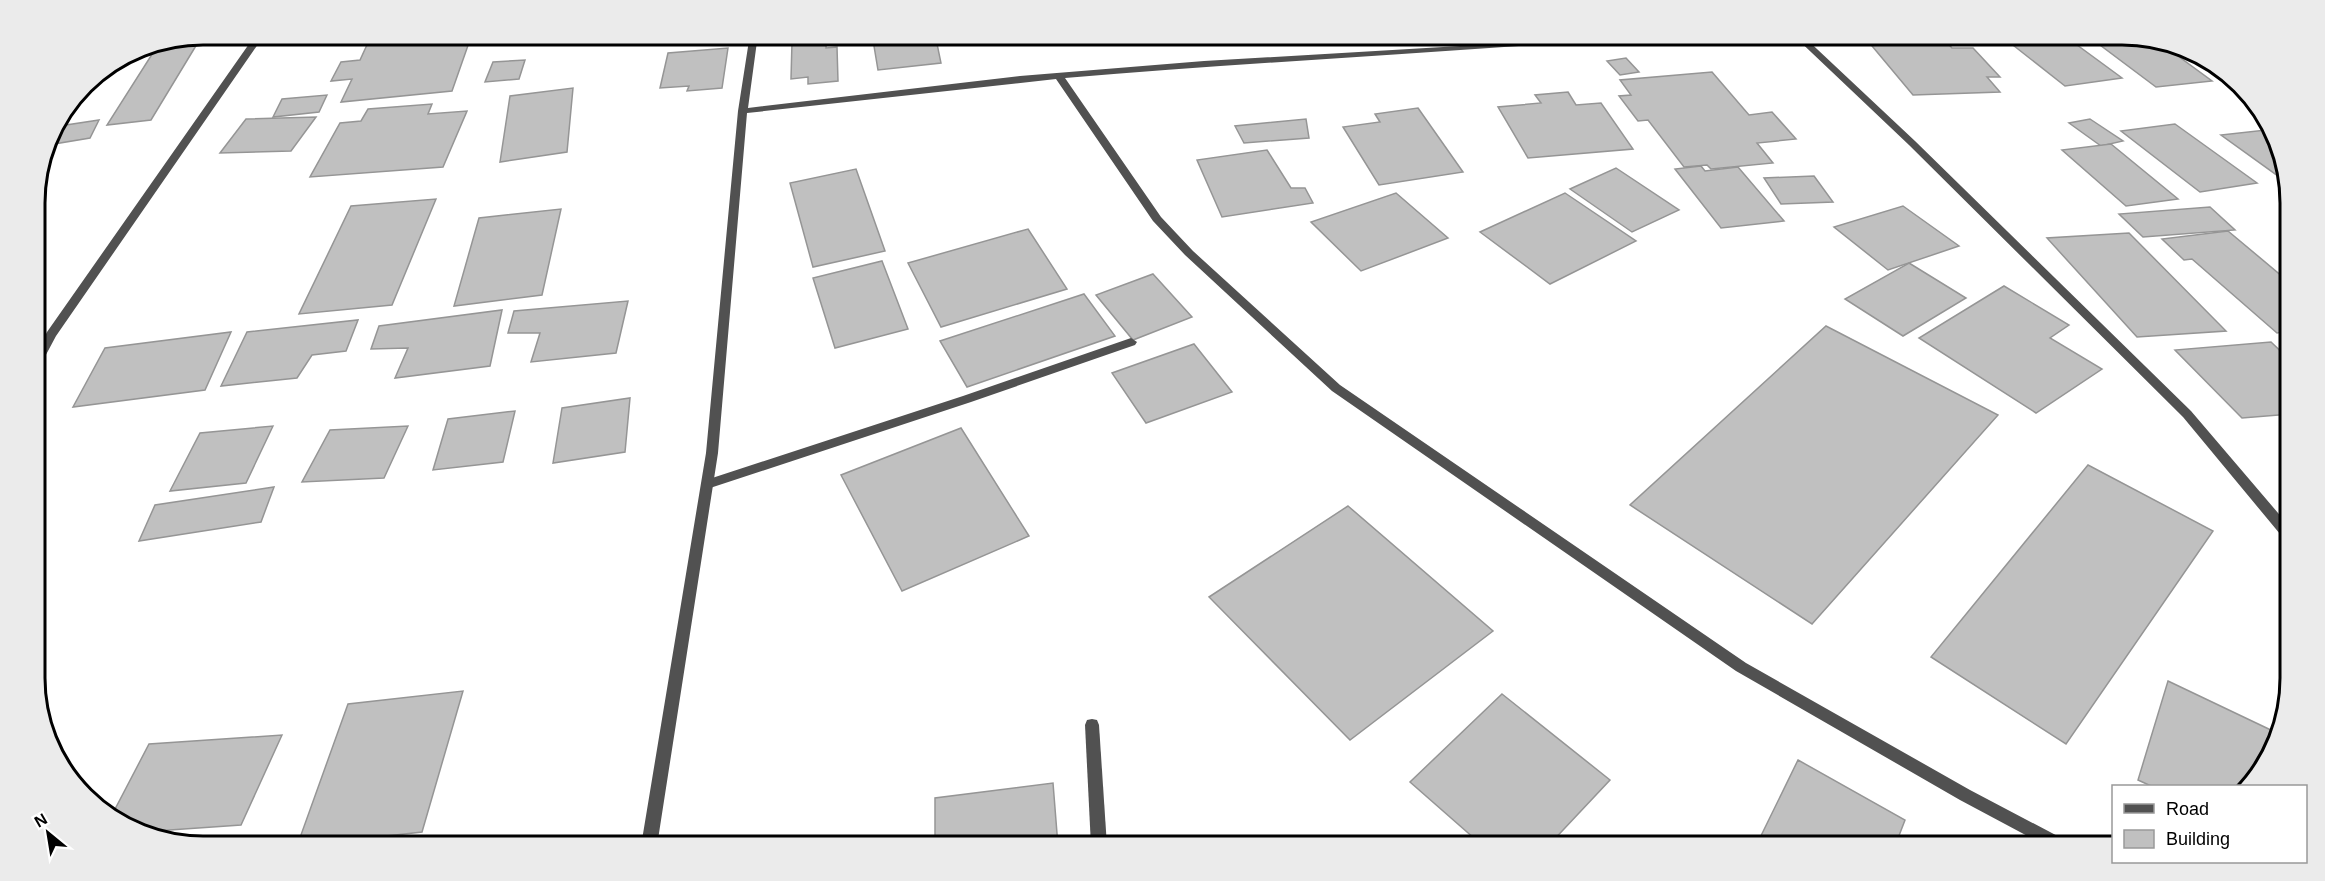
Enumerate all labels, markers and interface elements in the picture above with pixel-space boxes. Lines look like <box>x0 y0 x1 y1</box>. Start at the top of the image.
legend <box>2112 785 2307 863</box>
text: Road <box>2166 799 2209 819</box>
north arrow <box>18 803 78 863</box>
text: N <box>31 810 50 831</box>
text: Building <box>2166 829 2230 849</box>

